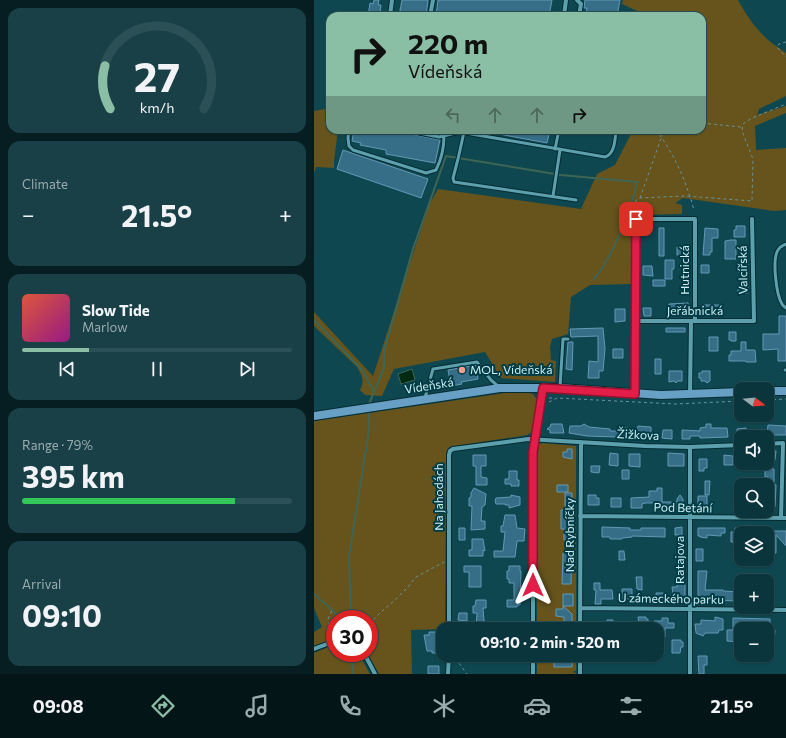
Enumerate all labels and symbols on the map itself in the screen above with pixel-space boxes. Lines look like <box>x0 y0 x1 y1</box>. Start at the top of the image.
pin <box>619 202 653 236</box>
street label: Hutnická <box>677 245 691 295</box>
street label: Valcířská <box>735 246 749 295</box>
street label: Jeřábnická <box>667 303 723 318</box>
place label: MOL, Vídeňská <box>470 362 553 376</box>
marker: MOL, Vídeňská <box>457 365 467 375</box>
street label: Vídeňská <box>403 374 454 396</box>
north arrow <box>734 382 774 422</box>
street label: Žižkova <box>616 426 660 442</box>
street label: Na Jahodách <box>431 463 446 531</box>
street label: Nad Rybníčky <box>562 498 576 572</box>
street label: Pod Betání <box>653 499 713 515</box>
street label: Ratajova <box>672 536 686 584</box>
position arrow <box>512 564 554 606</box>
street label: U zámeckého parku <box>618 590 724 606</box>
speed limit sign: 30 <box>326 610 378 662</box>

